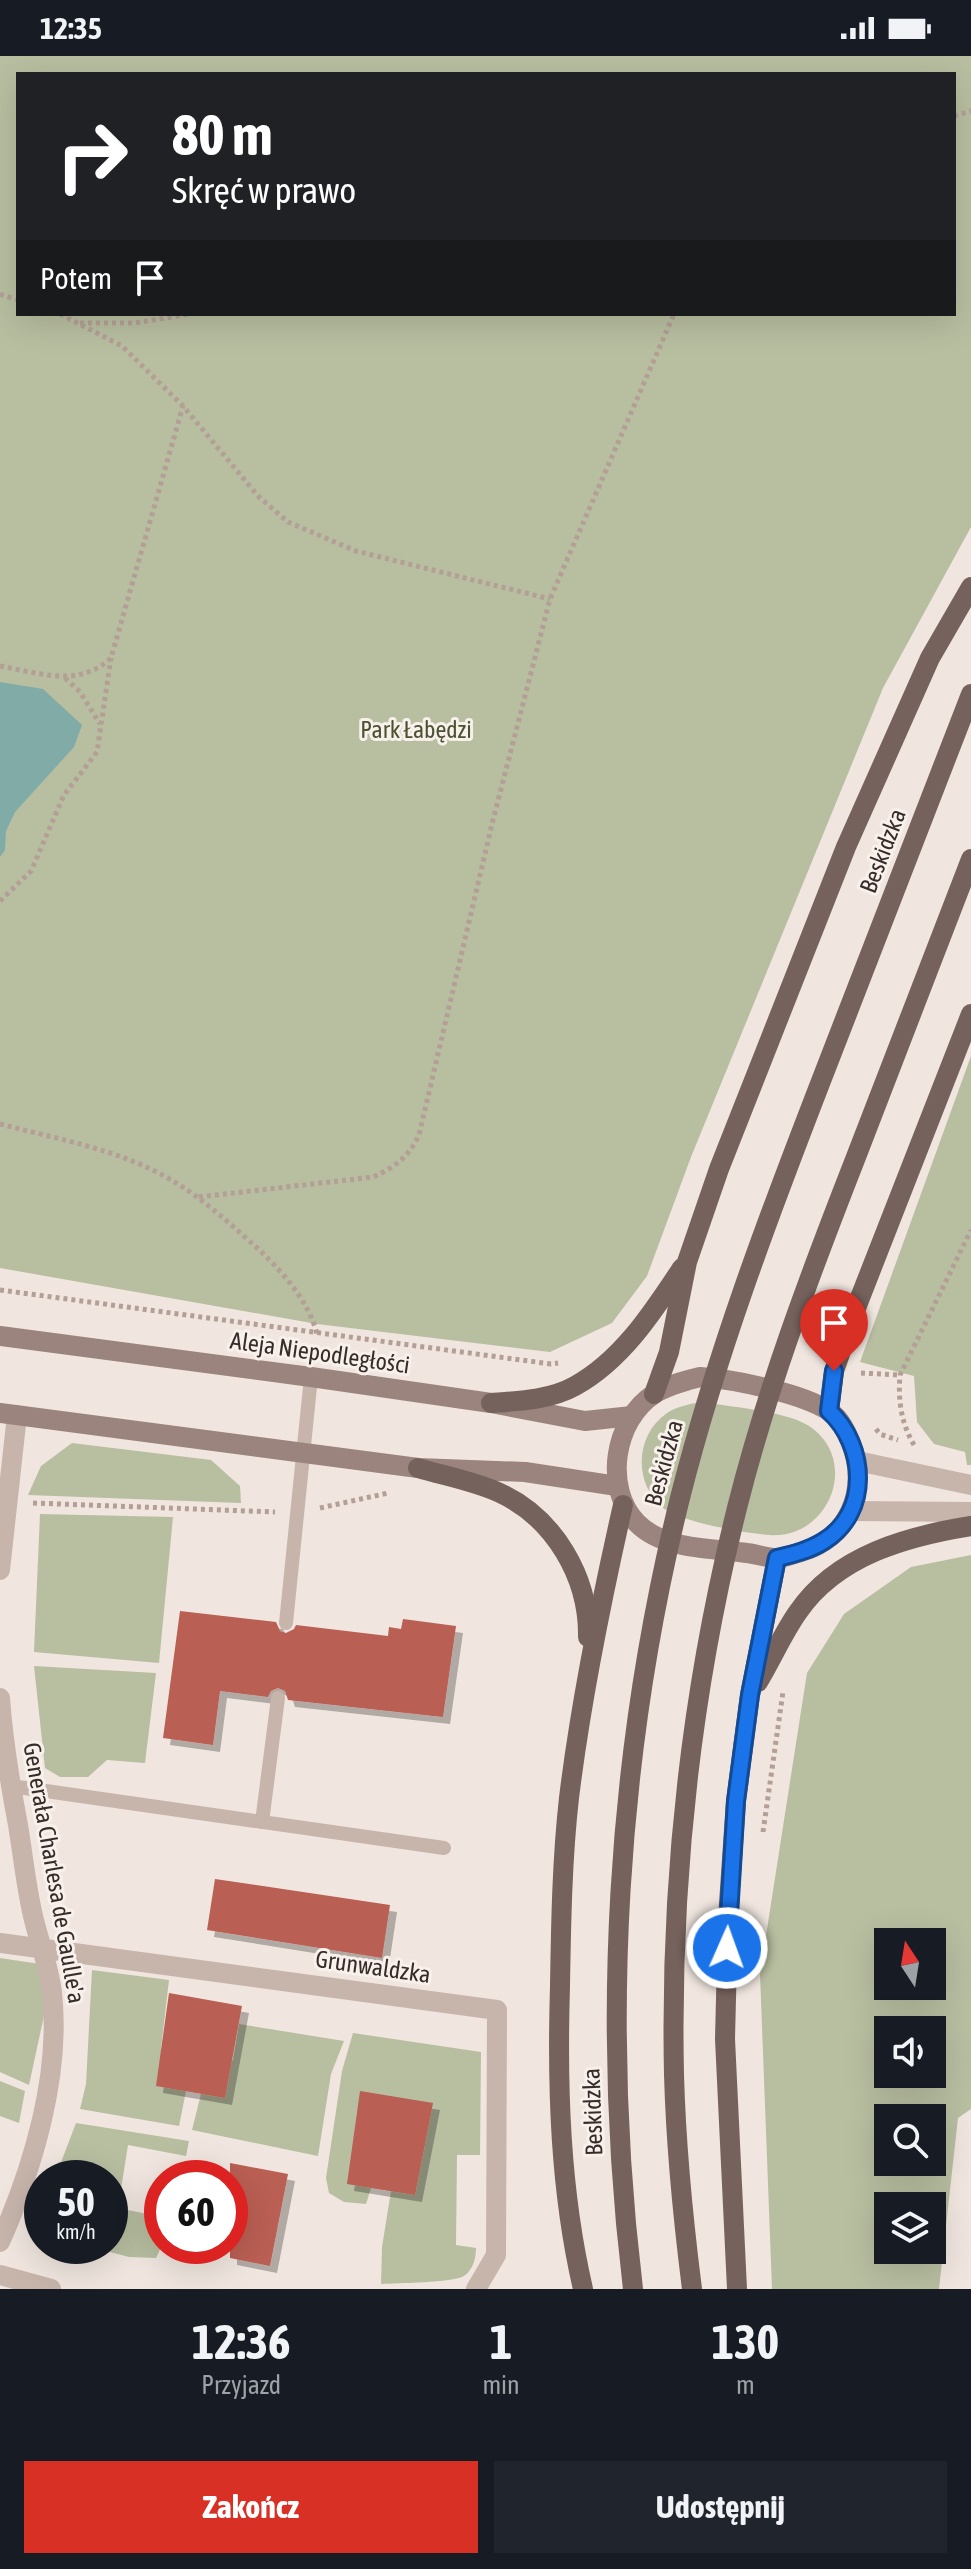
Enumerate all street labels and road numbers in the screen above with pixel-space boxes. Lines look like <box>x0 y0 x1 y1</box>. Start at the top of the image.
street label: Beskidzka <box>854 805 911 897</box>
street label: Aleja Niepodległości <box>229 1327 412 1378</box>
street label: Beskidzka <box>639 1417 688 1509</box>
street label: Generała Charlesa de Gaulle'a <box>18 1741 91 2005</box>
street label: Grunwaldzka <box>314 1945 432 1988</box>
street label: Beskidzka <box>577 2068 608 2156</box>

